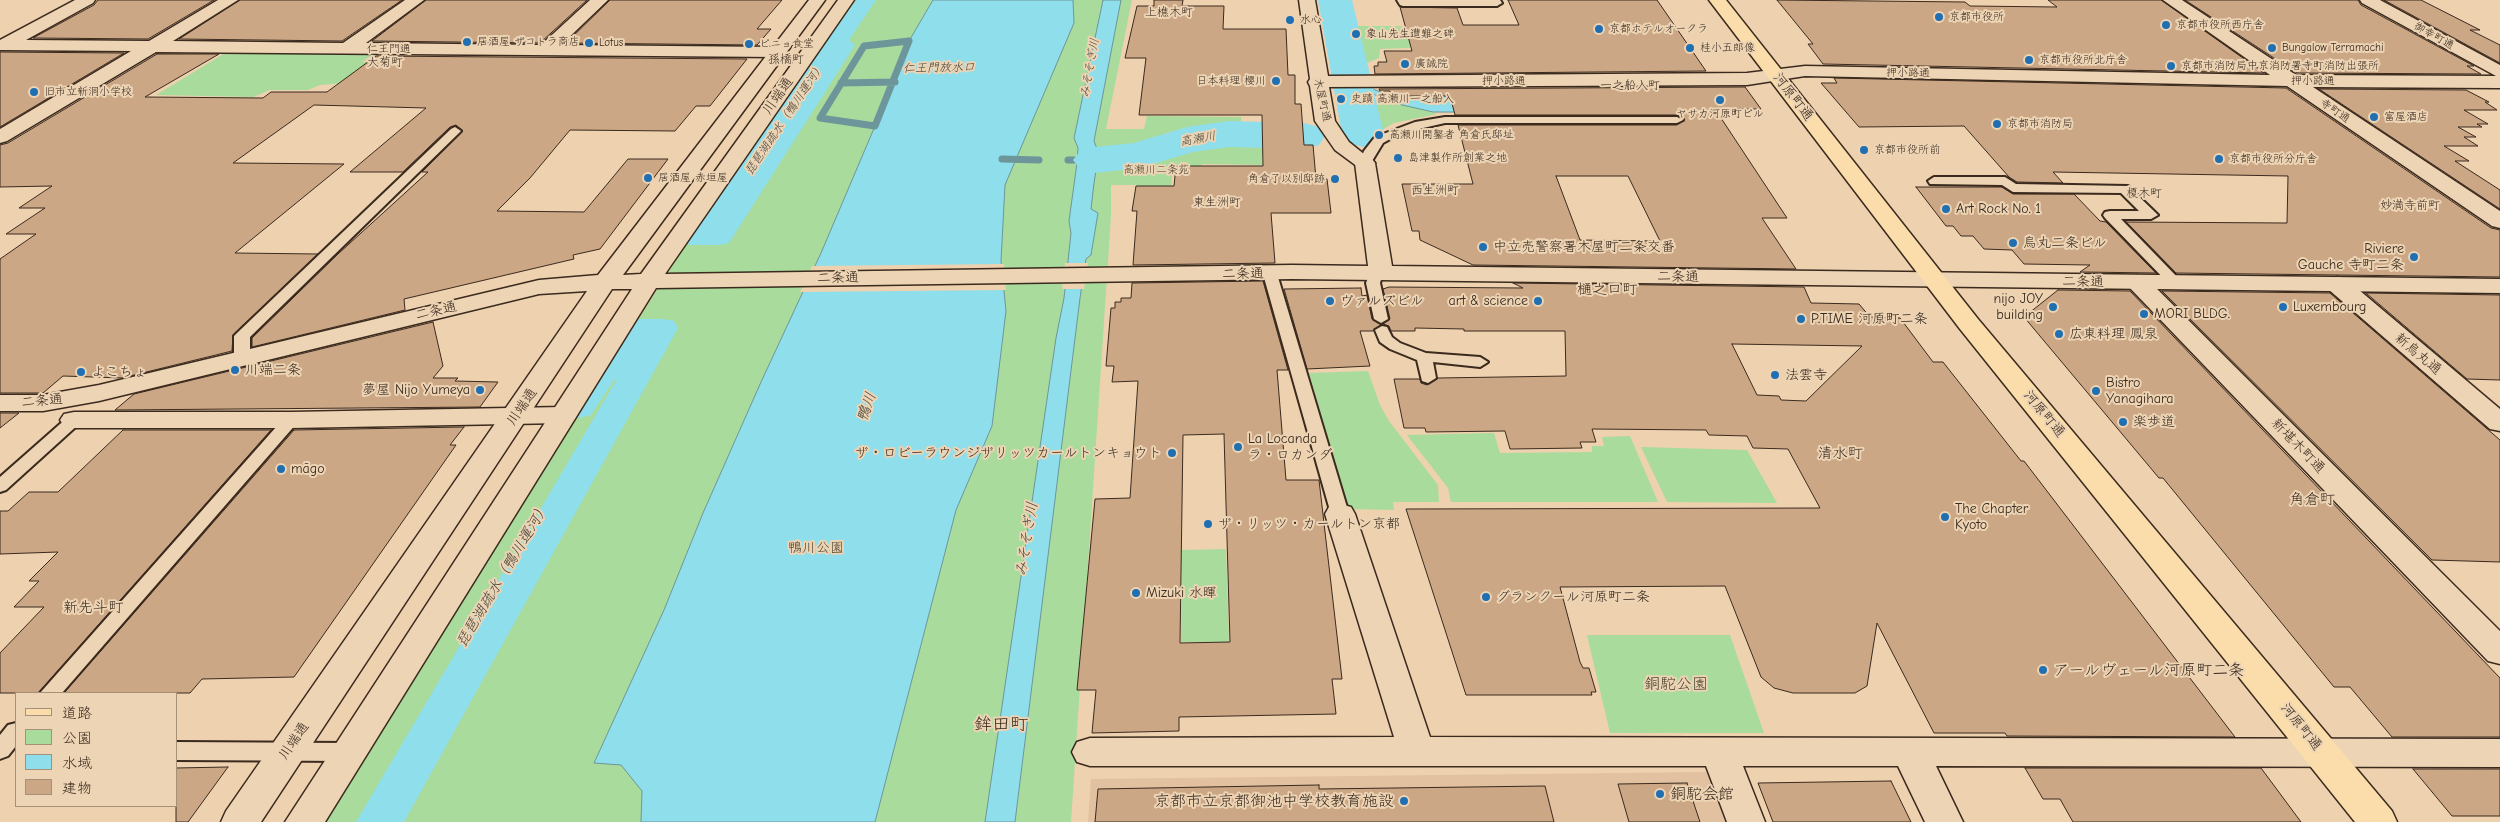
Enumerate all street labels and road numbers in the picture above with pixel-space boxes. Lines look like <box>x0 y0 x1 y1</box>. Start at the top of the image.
street label: 御幸町通 <box>2412 20 2456 52</box>
street label: 仁王門通 <box>367 42 411 56</box>
street label: 押小路通 <box>1886 66 1930 80</box>
street label: 河原町通 <box>1769 70 1817 124</box>
street label: 川端通 <box>759 74 797 118</box>
street label: 押小路通 <box>1482 74 1526 88</box>
street label: 押小路通 <box>2291 74 2335 88</box>
street label: 木屋町通 <box>1311 77 1333 123</box>
street label: 寺町通 <box>2318 96 2352 126</box>
street label: 二条通 <box>1222 265 1264 283</box>
street label: 二条通 <box>1657 268 1699 286</box>
street label: 二条通 <box>817 269 859 287</box>
street label: 二条通 <box>2062 273 2104 291</box>
street label: 二条通 <box>414 298 458 324</box>
street label: 新烏丸通 <box>2391 330 2445 378</box>
street label: 川端通 <box>503 385 541 429</box>
street label: 河原町通 <box>2020 387 2068 441</box>
street label: 二条通 <box>20 391 64 411</box>
street label: 新堪木町通 <box>2268 415 2328 477</box>
street label: 河原町通 <box>2277 700 2325 754</box>
street label: 川端通 <box>275 719 313 763</box>

